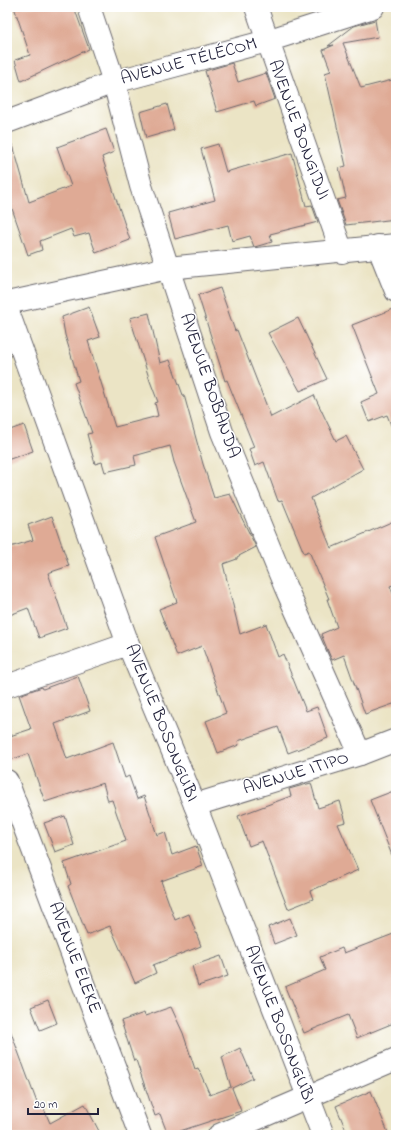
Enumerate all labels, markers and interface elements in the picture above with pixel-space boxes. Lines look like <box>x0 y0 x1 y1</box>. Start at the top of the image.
street label: AVENUE TÉLÉCOM <box>118 31 260 93</box>
street label: AVENUE BONGIDJI <box>261 56 335 204</box>
street label: AVENUE BOBANDA <box>172 310 246 462</box>
street label: AVENUE BOSONGUBI <box>118 640 204 806</box>
street label: AVENUE ITIPO <box>240 746 352 802</box>
street label: AVENUE ELEKE <box>41 898 107 1018</box>
street label: AVENUE BOSONGUBI <box>237 942 321 1108</box>
scale bar <box>28 1090 98 1116</box>
text: 20 m <box>34 1096 57 1114</box>

